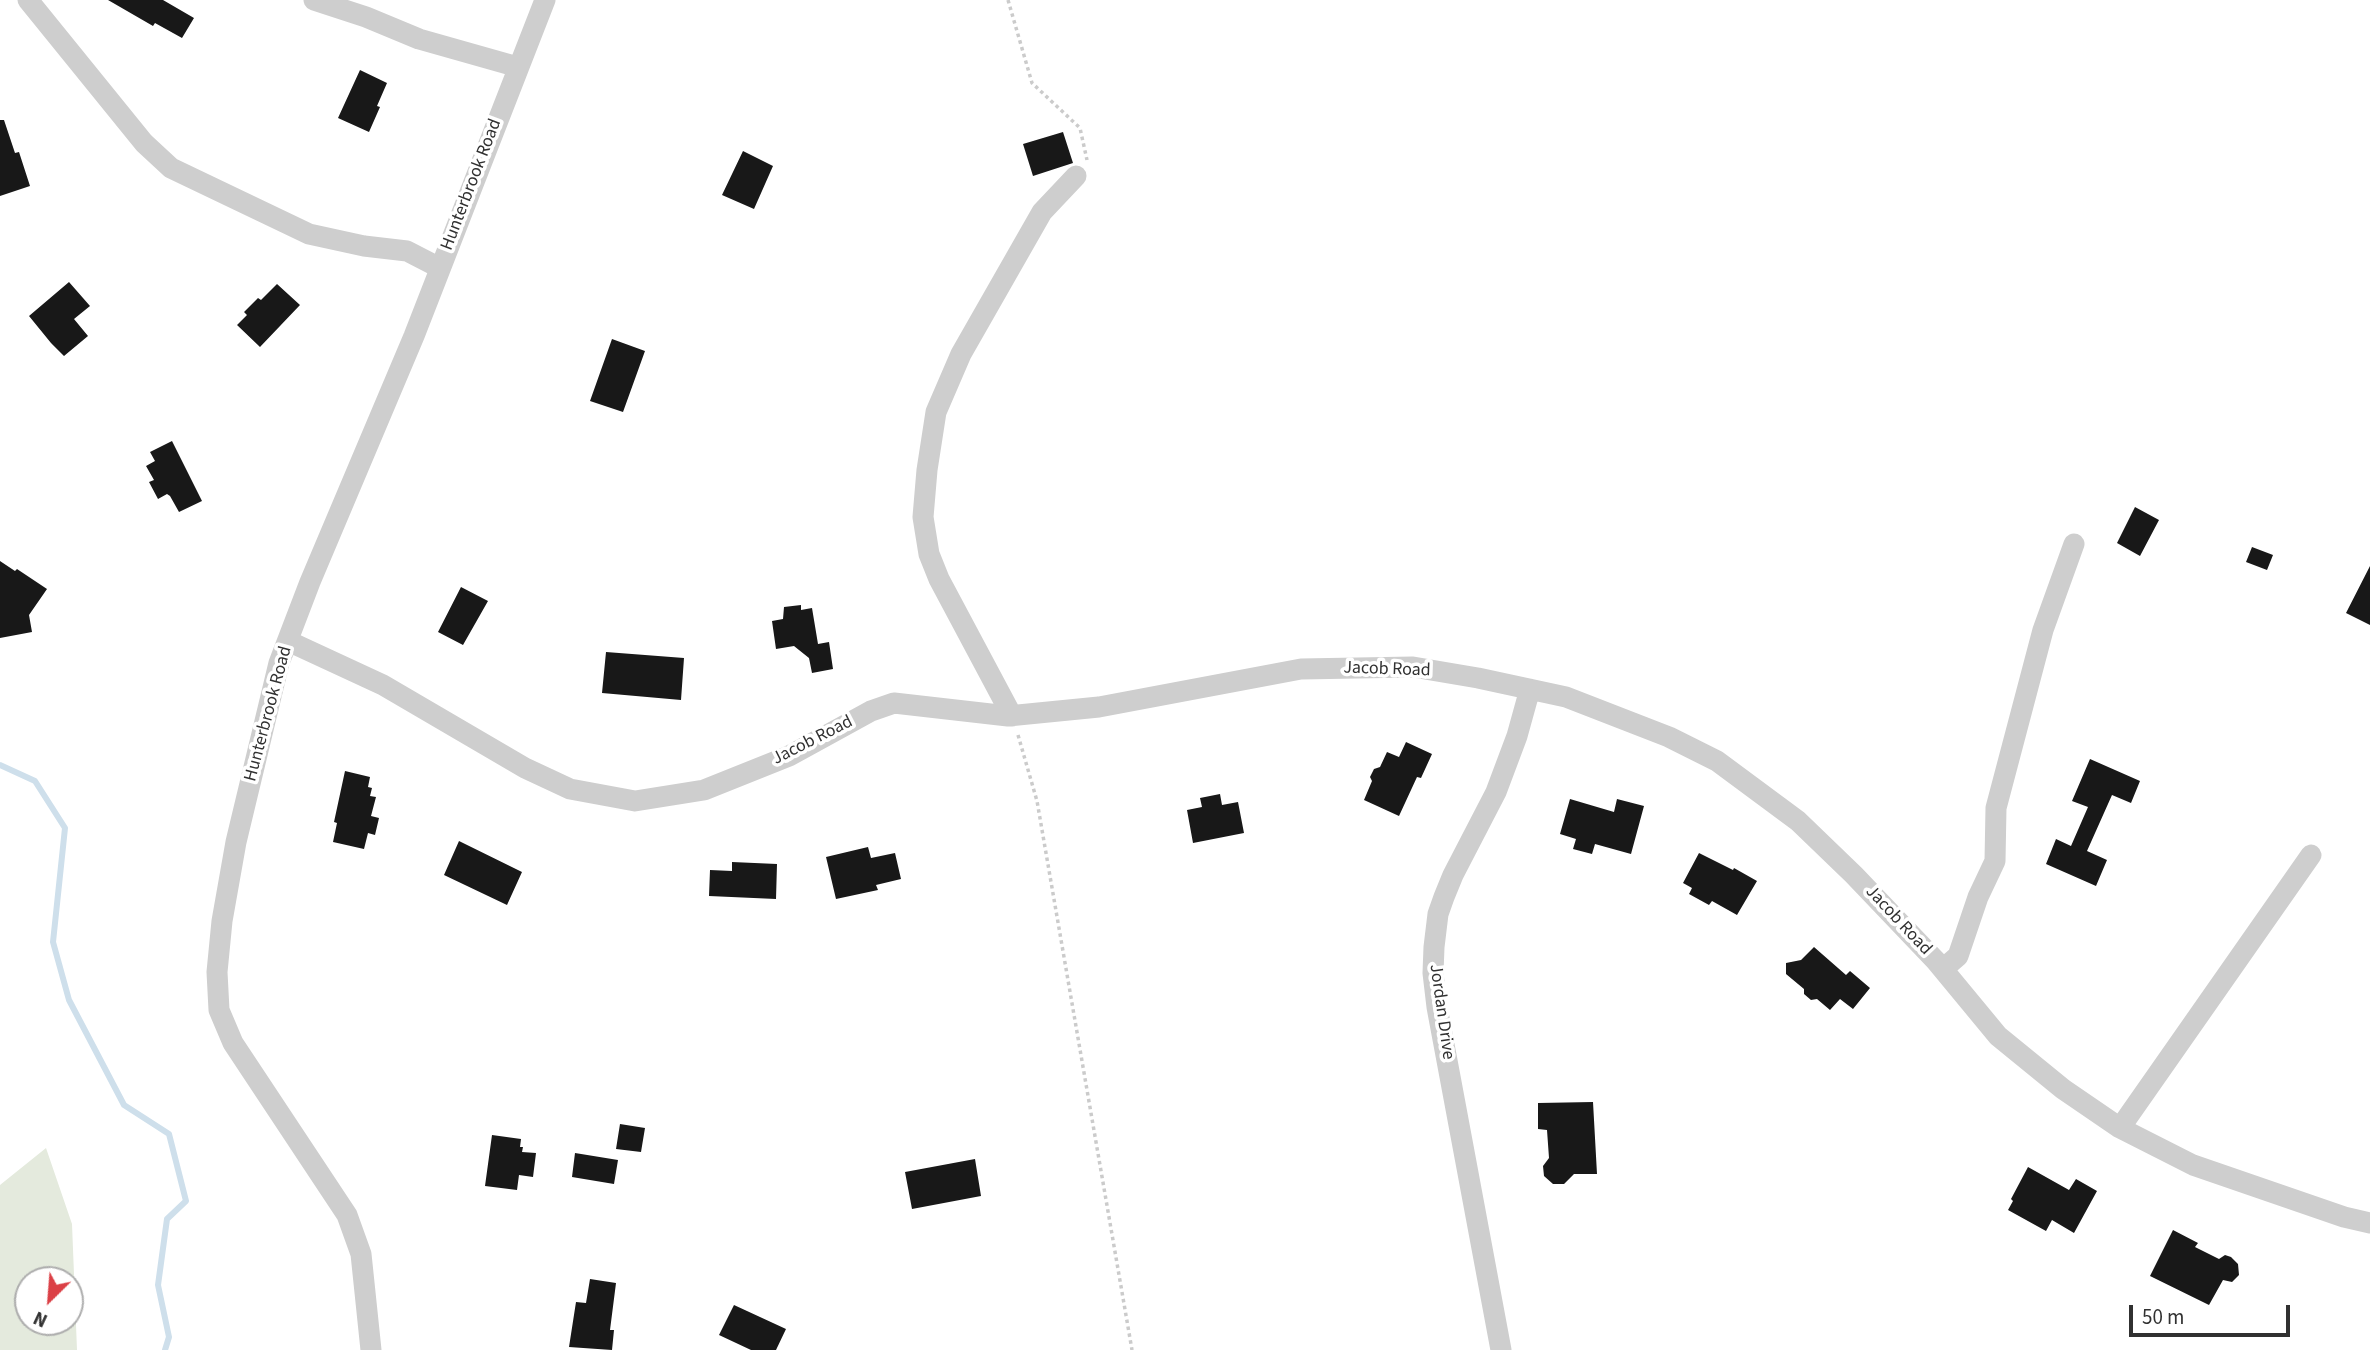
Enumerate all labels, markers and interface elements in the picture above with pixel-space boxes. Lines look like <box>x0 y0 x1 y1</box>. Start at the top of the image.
street label: Hunterbrook Road <box>437 116 507 254</box>
street label: Hunterbrook Road <box>241 644 297 784</box>
street label: Jacob Road <box>1343 658 1431 682</box>
street label: Jacob Road <box>769 712 857 770</box>
street label: Jacob Road <box>1860 882 1936 960</box>
street label: Jordan Drive <box>1424 963 1458 1061</box>
north arrow <box>14 1266 84 1336</box>
scale bar <box>2132 1290 2293 1334</box>
text: 50 m <box>2142 1302 2184 1332</box>
text: N <box>29 1304 52 1334</box>

